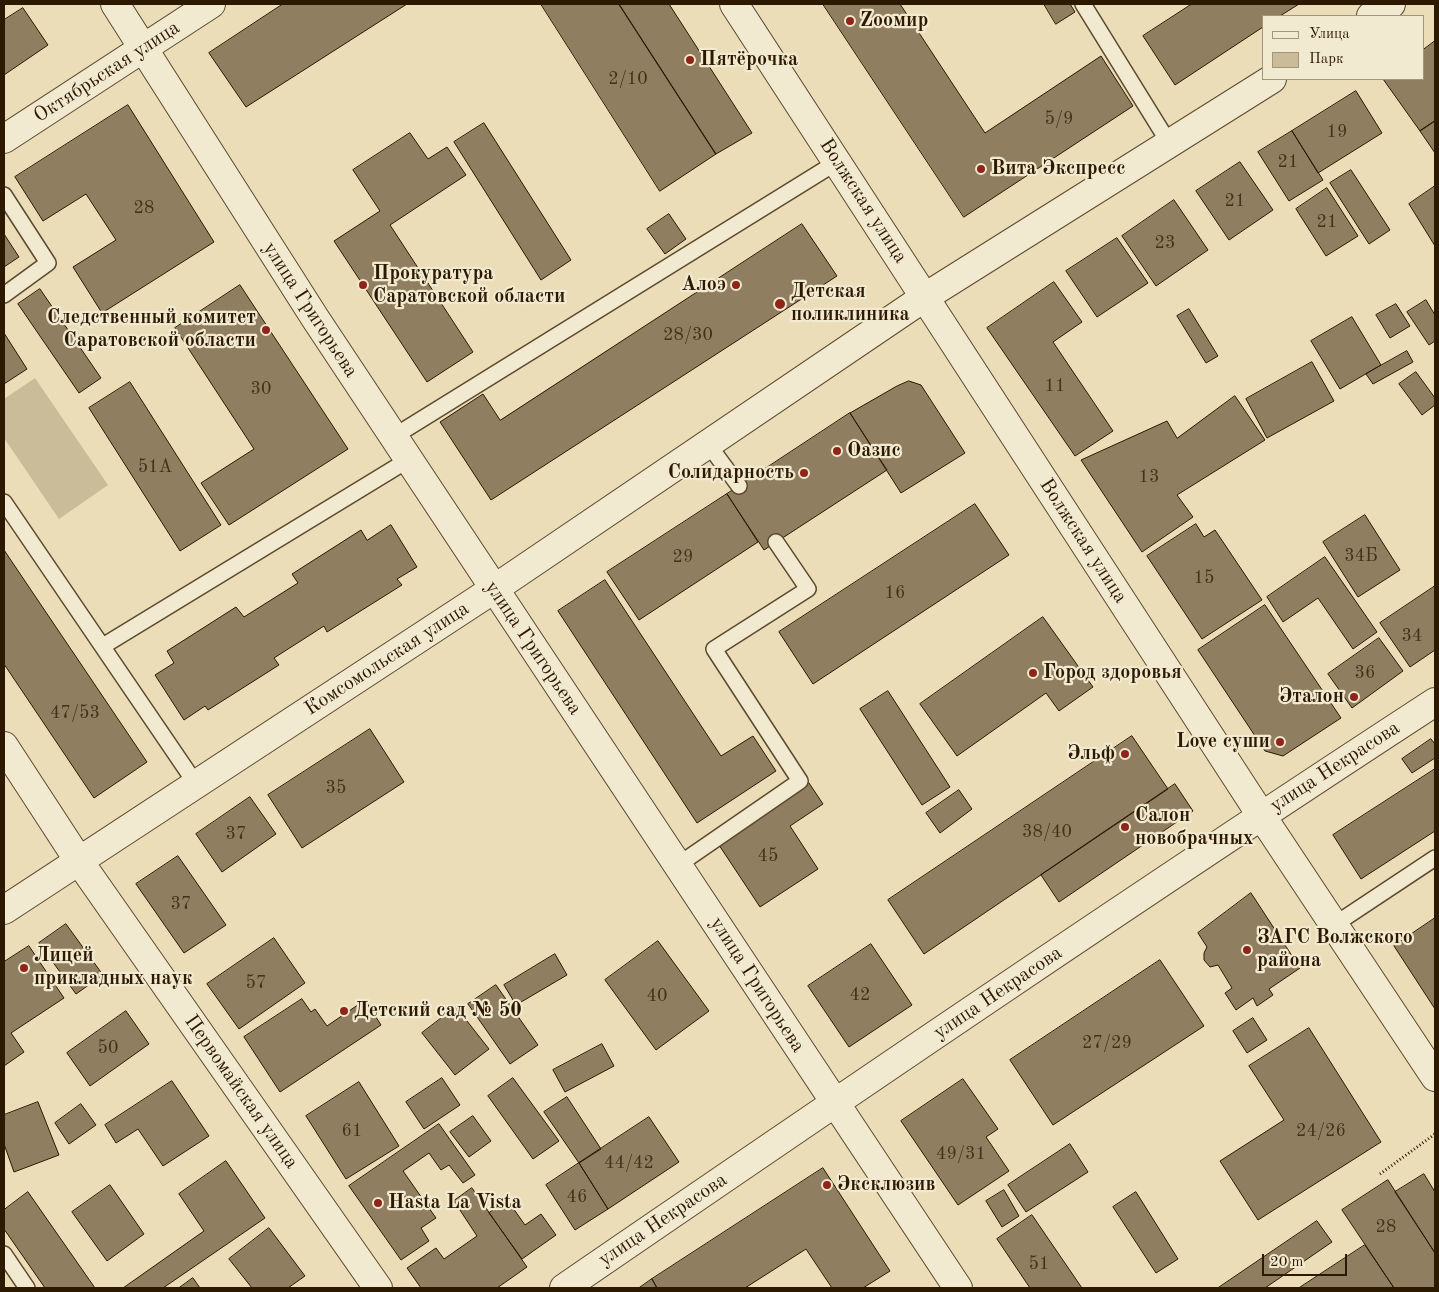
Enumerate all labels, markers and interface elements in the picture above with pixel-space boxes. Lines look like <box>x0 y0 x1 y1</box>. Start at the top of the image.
place label: Zooмир <box>860 9 928 33</box>
marker: Zooмир <box>844 15 856 27</box>
legend <box>1262 15 1424 80</box>
street label: Октябрьская улица <box>29 16 185 128</box>
text: Улица <box>1309 27 1350 42</box>
place label: Пятёрочка <box>700 48 798 72</box>
text: Парк <box>1309 52 1344 67</box>
marker: Пятёрочка <box>684 54 696 66</box>
house number: 2/10 <box>608 68 648 90</box>
house number: 5/9 <box>1045 108 1073 130</box>
house number: 19 <box>1327 121 1347 143</box>
street label: Волжская улица <box>814 134 912 268</box>
house number: 21 <box>1278 151 1298 173</box>
place label: Вита Экспресс <box>991 157 1126 181</box>
marker: Вита Экспресс <box>975 163 987 175</box>
house number: 21 <box>1225 190 1245 212</box>
house number: 28 <box>134 197 154 219</box>
house number: 21 <box>1317 211 1337 233</box>
house number: 23 <box>1155 232 1175 254</box>
street label: улица Григорьева <box>257 238 363 382</box>
place label: Прокуратура Саратовской области <box>373 262 565 309</box>
place label: Алоэ <box>681 273 726 297</box>
marker: Прокуратура Саратовской области <box>357 279 369 291</box>
marker: Алоэ <box>730 279 742 291</box>
place label: Детская поликлиника <box>791 280 910 327</box>
marker: Детская поликлиника <box>773 297 787 311</box>
place label: Следственный комитет Саратовской области <box>47 306 256 353</box>
marker: Следственный комитет Саратовской области <box>260 324 272 336</box>
house number: 28/30 <box>663 324 713 346</box>
house number: 11 <box>1045 375 1065 397</box>
house number: 30 <box>251 378 271 400</box>
place label: Оазис <box>847 439 901 463</box>
marker: Оазис <box>831 445 843 457</box>
house number: 51А <box>138 456 172 478</box>
place label: Солидарность <box>668 461 794 485</box>
house number: 13 <box>1139 466 1159 488</box>
marker: Солидарность <box>798 467 810 479</box>
street label: Волжская улица <box>1034 474 1132 608</box>
house number: 34Б <box>1344 545 1378 567</box>
house number: 29 <box>673 546 693 568</box>
house number: 15 <box>1194 567 1214 589</box>
street label: улица Григорьева <box>479 576 587 720</box>
house number: 16 <box>885 582 905 604</box>
street label: Комсомольская улица <box>300 597 474 721</box>
house number: 34 <box>1402 625 1422 647</box>
place label: Город здоровья <box>1043 661 1182 685</box>
house number: 36 <box>1355 662 1375 684</box>
marker: Город здоровья <box>1027 667 1039 679</box>
place label: Эталон <box>1279 685 1344 709</box>
marker: Эталон <box>1348 691 1360 703</box>
house number: 47/53 <box>50 702 100 724</box>
street label: улица Некрасова <box>1266 716 1404 818</box>
place label: Love суши <box>1176 730 1270 754</box>
marker: Love суши <box>1274 736 1286 748</box>
place label: Эльф <box>1067 742 1115 766</box>
marker: Эльф <box>1119 748 1131 760</box>
house number: 35 <box>326 777 346 799</box>
place label: Салон новобрачных <box>1135 804 1254 851</box>
house number: 38/40 <box>1022 821 1072 843</box>
marker: Салон новобрачных <box>1119 821 1131 833</box>
house number: 37 <box>226 823 246 845</box>
house number: 45 <box>758 845 778 867</box>
house number: 37 <box>171 893 191 915</box>
street label: улица Григорьева <box>704 913 810 1057</box>
place label: ЗАГС Волжского района <box>1257 926 1413 973</box>
street label: улица Некрасова <box>929 941 1067 1045</box>
place label: Лицей прикладных наук <box>34 944 193 991</box>
marker: ЗАГС Волжского района <box>1241 944 1253 956</box>
marker: Лицей прикладных наук <box>18 962 30 974</box>
house number: 57 <box>246 972 266 994</box>
house number: 42 <box>850 984 870 1006</box>
house number: 40 <box>647 985 667 1007</box>
place label: Детский сад № 50 <box>354 999 522 1023</box>
marker: Детский сад № 50 <box>338 1005 350 1017</box>
street label: Первомайская улица <box>179 1010 303 1174</box>
house number: 27/29 <box>1082 1032 1132 1054</box>
house number: 50 <box>98 1037 118 1059</box>
house number: 61 <box>342 1120 362 1142</box>
house number: 24/26 <box>1296 1120 1346 1142</box>
house number: 49/31 <box>936 1143 986 1165</box>
house number: 44/42 <box>604 1152 654 1174</box>
street label: улица Некрасова <box>594 1168 732 1272</box>
place label: Эксклюзив <box>837 1173 936 1197</box>
marker: Эксклюзив <box>821 1179 833 1191</box>
house number: 46 <box>567 1186 587 1208</box>
place label: Hasta La Vista <box>388 1191 522 1215</box>
marker: Hasta La Vista <box>372 1197 384 1209</box>
house number: 28 <box>1376 1216 1396 1238</box>
scale bar <box>1264 1244 1349 1276</box>
house number: 51 <box>1029 1253 1049 1275</box>
text: 20 m <box>1270 1255 1304 1270</box>

